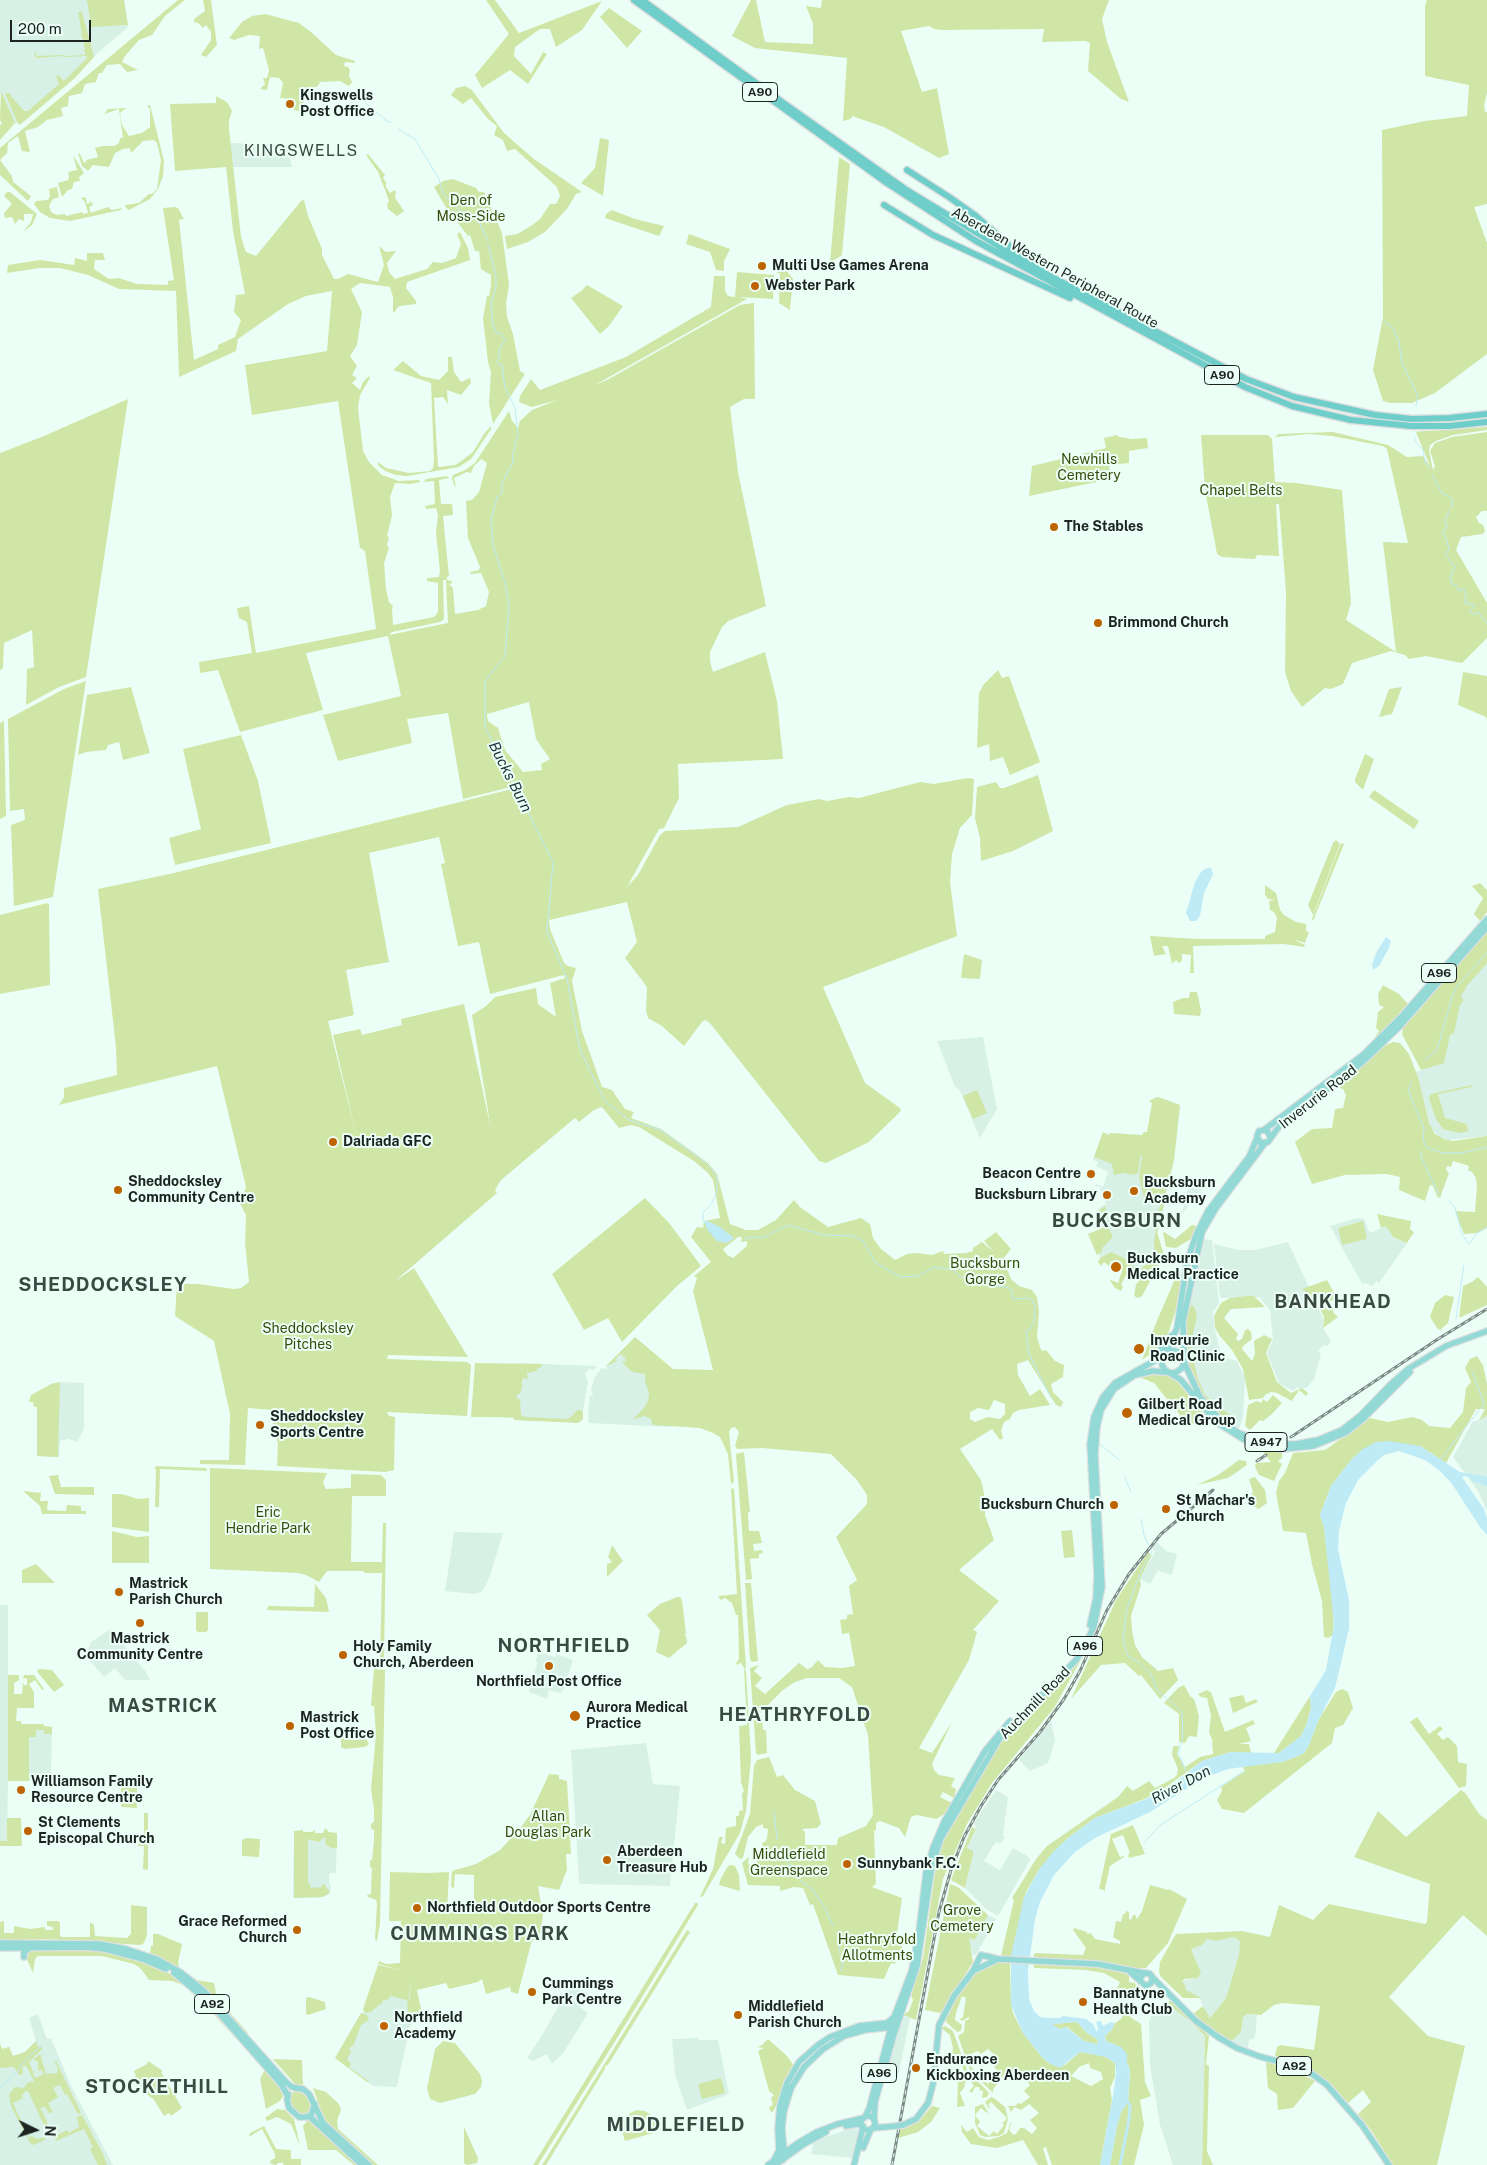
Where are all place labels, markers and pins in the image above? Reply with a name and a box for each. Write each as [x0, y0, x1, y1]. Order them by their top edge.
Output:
place label: Kingswells Post Office [300, 88, 374, 120]
marker: Kingswells Post Office [284, 98, 296, 110]
place label: Multi Use Games Arena [772, 258, 929, 274]
marker: Multi Use Games Arena [756, 260, 768, 272]
place label: Webster Park [765, 278, 855, 294]
marker: Webster Park [749, 280, 761, 292]
place label: The Stables [1064, 519, 1143, 535]
marker: The Stables [1048, 521, 1060, 533]
place label: Brimmond Church [1108, 615, 1229, 631]
marker: Brimmond Church [1092, 617, 1104, 629]
place label: Dalriada GFC [343, 1134, 432, 1150]
marker: Dalriada GFC [327, 1136, 339, 1148]
place label: Beacon Centre [982, 1166, 1081, 1182]
marker: Beacon Centre [1085, 1168, 1097, 1180]
place label: Sheddocksley Community Centre [128, 1174, 254, 1206]
place label: Bucksburn Academy [1144, 1175, 1216, 1208]
marker: Sheddocksley Community Centre [112, 1184, 124, 1196]
marker: Bucksburn Academy [1128, 1185, 1140, 1197]
place label: Bucksburn Library [974, 1187, 1097, 1203]
marker: Bucksburn Library [1101, 1189, 1113, 1201]
place label: Bucksburn Medical Practice [1127, 1251, 1239, 1284]
marker: Bucksburn Medical Practice [1109, 1260, 1123, 1274]
place label: Inverurie Road Clinic [1150, 1333, 1225, 1365]
marker: Inverurie Road Clinic [1132, 1342, 1146, 1356]
place label: Gilbert Road Medical Group [1138, 1397, 1236, 1430]
marker: Gilbert Road Medical Group [1120, 1406, 1134, 1420]
place label: Sheddocksley Sports Centre [270, 1409, 364, 1441]
marker: Sheddocksley Sports Centre [254, 1419, 266, 1431]
place label: St Machar's Church [1176, 1493, 1255, 1525]
place label: Bucksburn Church [981, 1497, 1104, 1513]
marker: Bucksburn Church [1108, 1499, 1120, 1511]
marker: St Machar's Church [1160, 1503, 1172, 1515]
place label: Mastrick Parish Church [129, 1576, 223, 1608]
marker: Mastrick Parish Church [113, 1586, 125, 1598]
marker: Mastrick Community Centre [134, 1617, 146, 1629]
place label: Mastrick Community Centre [77, 1631, 203, 1664]
place label: Holy Family Church, Aberdeen [353, 1639, 474, 1671]
marker: Holy Family Church, Aberdeen [337, 1649, 349, 1661]
marker: Northfield Post Office [543, 1660, 555, 1672]
place label: Northfield Post Office [476, 1674, 622, 1690]
place label: Aurora Medical Practice [586, 1700, 688, 1732]
marker: Aurora Medical Practice [568, 1709, 582, 1723]
place label: Mastrick Post Office [300, 1710, 374, 1742]
marker: Mastrick Post Office [284, 1720, 296, 1732]
place label: Williamson Family Resource Centre [31, 1774, 153, 1806]
marker: Williamson Family Resource Centre [15, 1784, 27, 1796]
place label: St Clements Episcopal Church [38, 1815, 155, 1848]
marker: St Clements Episcopal Church [22, 1825, 34, 1837]
place label: Aberdeen Treasure Hub [617, 1844, 707, 1876]
marker: Aberdeen Treasure Hub [601, 1854, 613, 1866]
place label: Sunnybank F.C. [857, 1856, 960, 1872]
marker: Sunnybank F.C. [841, 1858, 853, 1870]
place label: Northfield Outdoor Sports Centre [427, 1900, 651, 1916]
marker: Northfield Outdoor Sports Centre [411, 1902, 423, 1914]
place label: Grace Reformed Church [178, 1914, 287, 1946]
marker: Grace Reformed Church [291, 1924, 303, 1936]
place label: Cummings Park Centre [542, 1976, 622, 2008]
marker: Cummings Park Centre [526, 1986, 538, 1998]
place label: Bannatyne Health Club [1093, 1986, 1172, 2018]
marker: Bannatyne Health Club [1077, 1996, 1089, 2008]
place label: Middlefield Parish Church [748, 1999, 842, 2031]
marker: Middlefield Parish Church [732, 2009, 744, 2021]
place label: Northfield Academy [394, 2010, 462, 2042]
marker: Northfield Academy [378, 2020, 390, 2032]
place label: Endurance Kickboxing Aberdeen [926, 2052, 1069, 2084]
marker: Endurance Kickboxing Aberdeen [910, 2062, 922, 2074]

